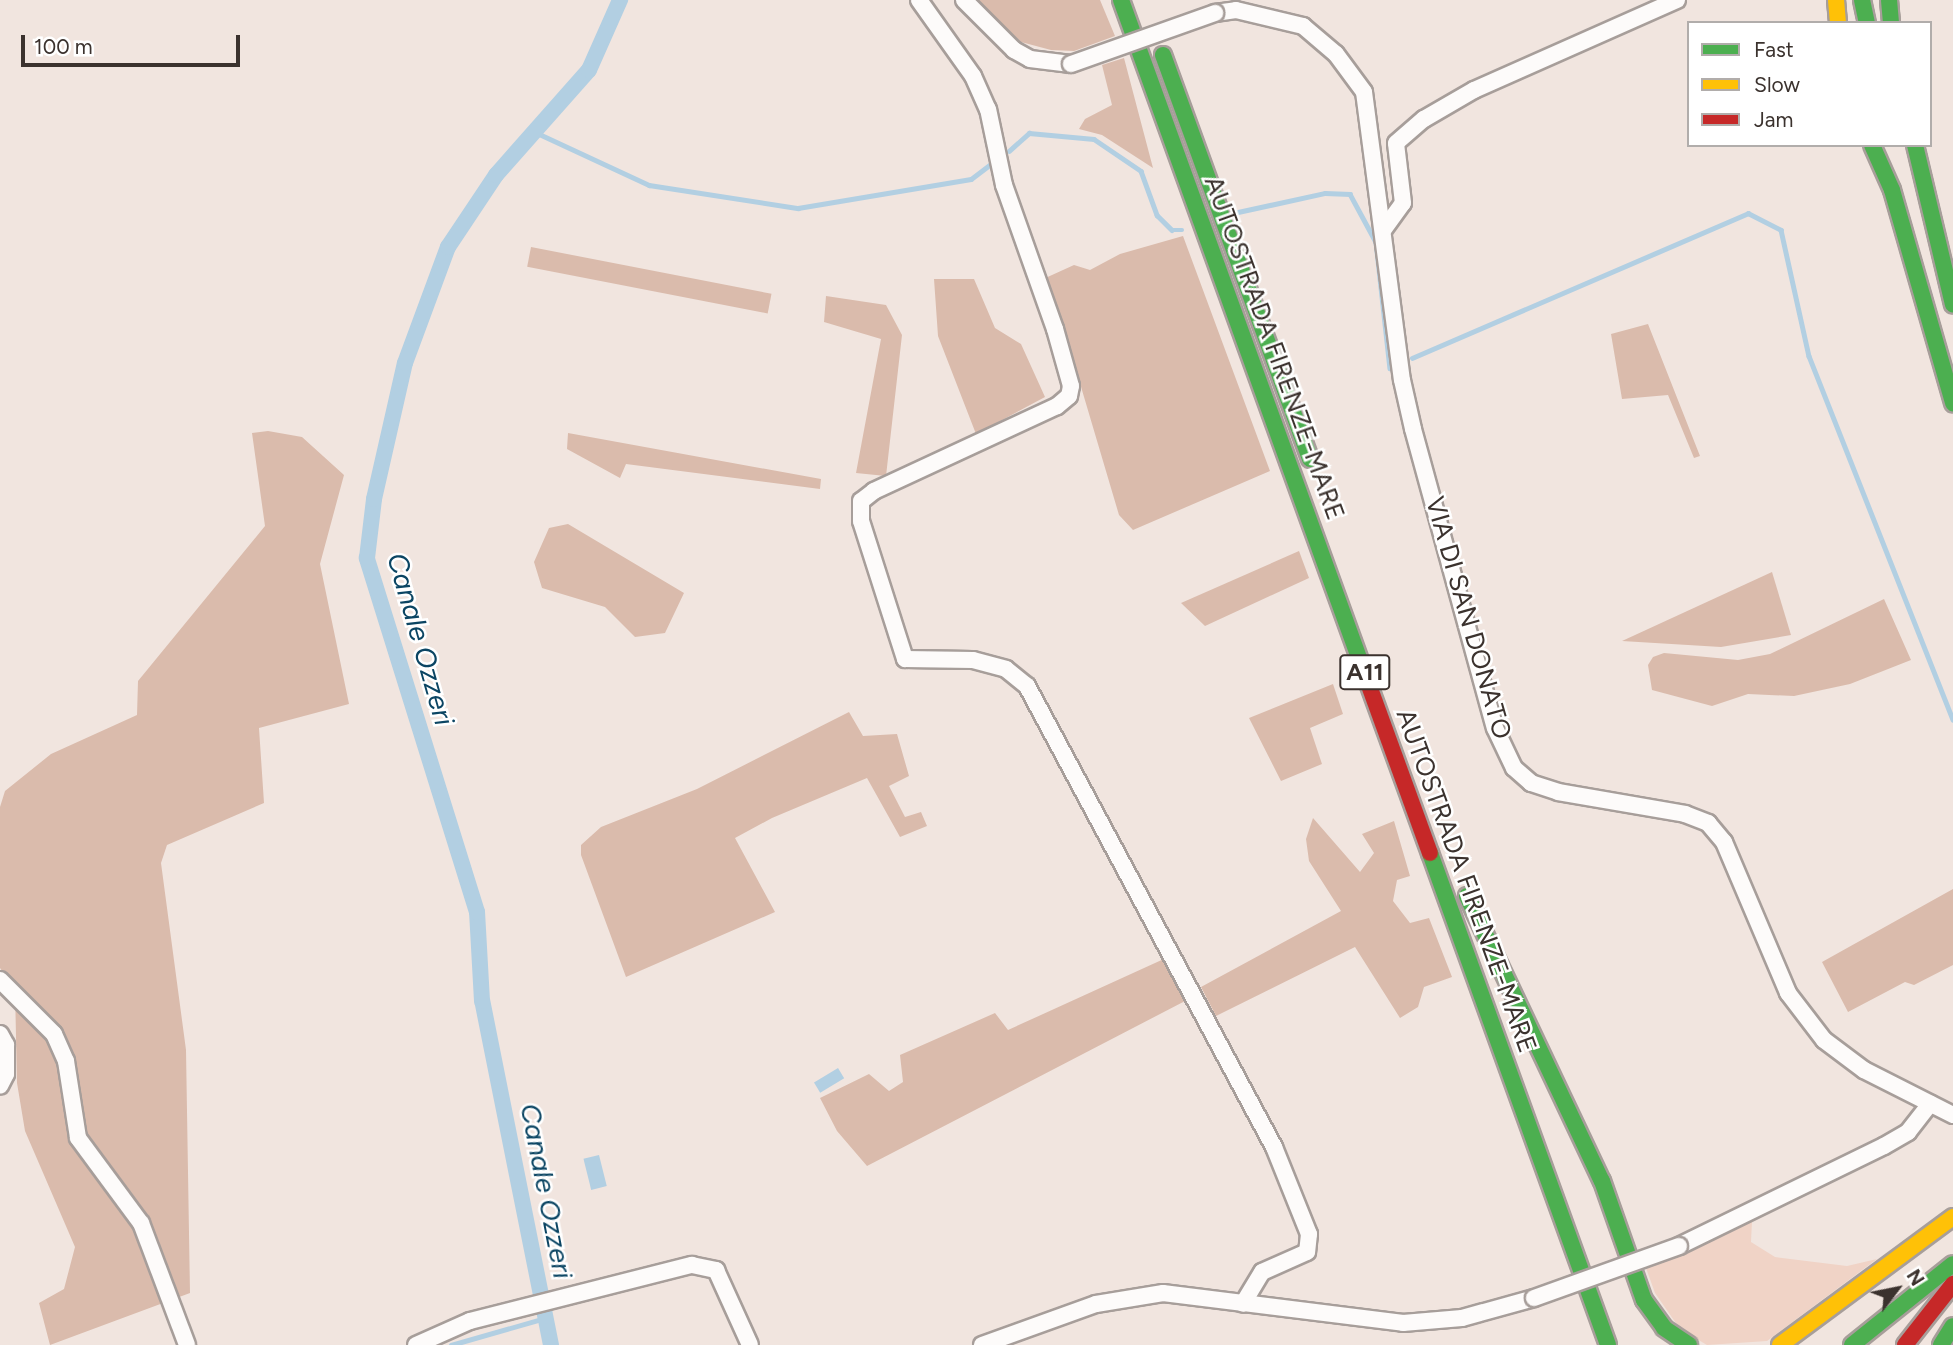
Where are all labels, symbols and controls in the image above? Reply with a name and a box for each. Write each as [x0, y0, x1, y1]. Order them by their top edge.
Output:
scale bar [24, 21, 243, 65]
legend [1687, 21, 1932, 147]
text: 100 m [34, 34, 93, 59]
text: Fast [1754, 37, 1794, 62]
text: Slow [1754, 72, 1800, 97]
text: Jam [1754, 107, 1793, 132]
street label: AUTOSTRADA FIRENZE-MARE [1197, 172, 1351, 524]
street label: VIA DI SAN DONATO [1418, 493, 1518, 743]
water label: Canale Ozzeri [380, 549, 462, 729]
road number: A11 [1339, 652, 1391, 692]
street label: AUTOSTRADA FIRENZE-MARE [1389, 705, 1543, 1057]
water label: Canale Ozzeri [514, 1101, 580, 1281]
north arrow [1862, 1254, 1932, 1324]
text: N [1902, 1265, 1929, 1290]

